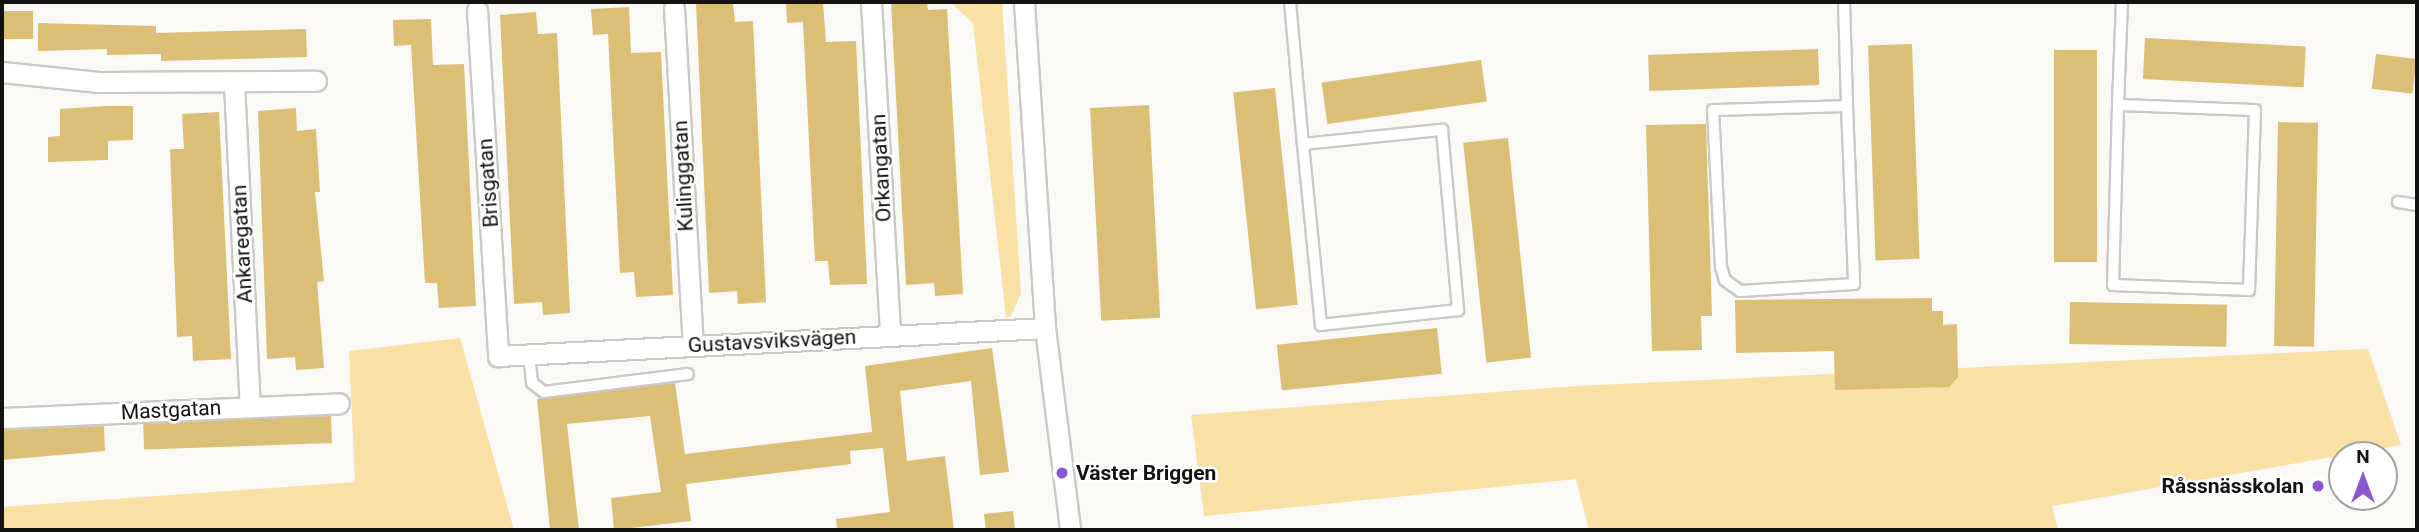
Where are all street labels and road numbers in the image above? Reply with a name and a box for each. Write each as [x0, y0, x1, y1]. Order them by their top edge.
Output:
street label: Orkangatan [866, 113, 896, 223]
street label: Kulinggatan [668, 120, 698, 232]
street label: Brisgatan [472, 138, 504, 228]
street label: Ankaregatan [226, 184, 258, 304]
street label: Gustavsviksvägen [687, 324, 857, 358]
street label: Mastgatan [120, 395, 222, 425]

